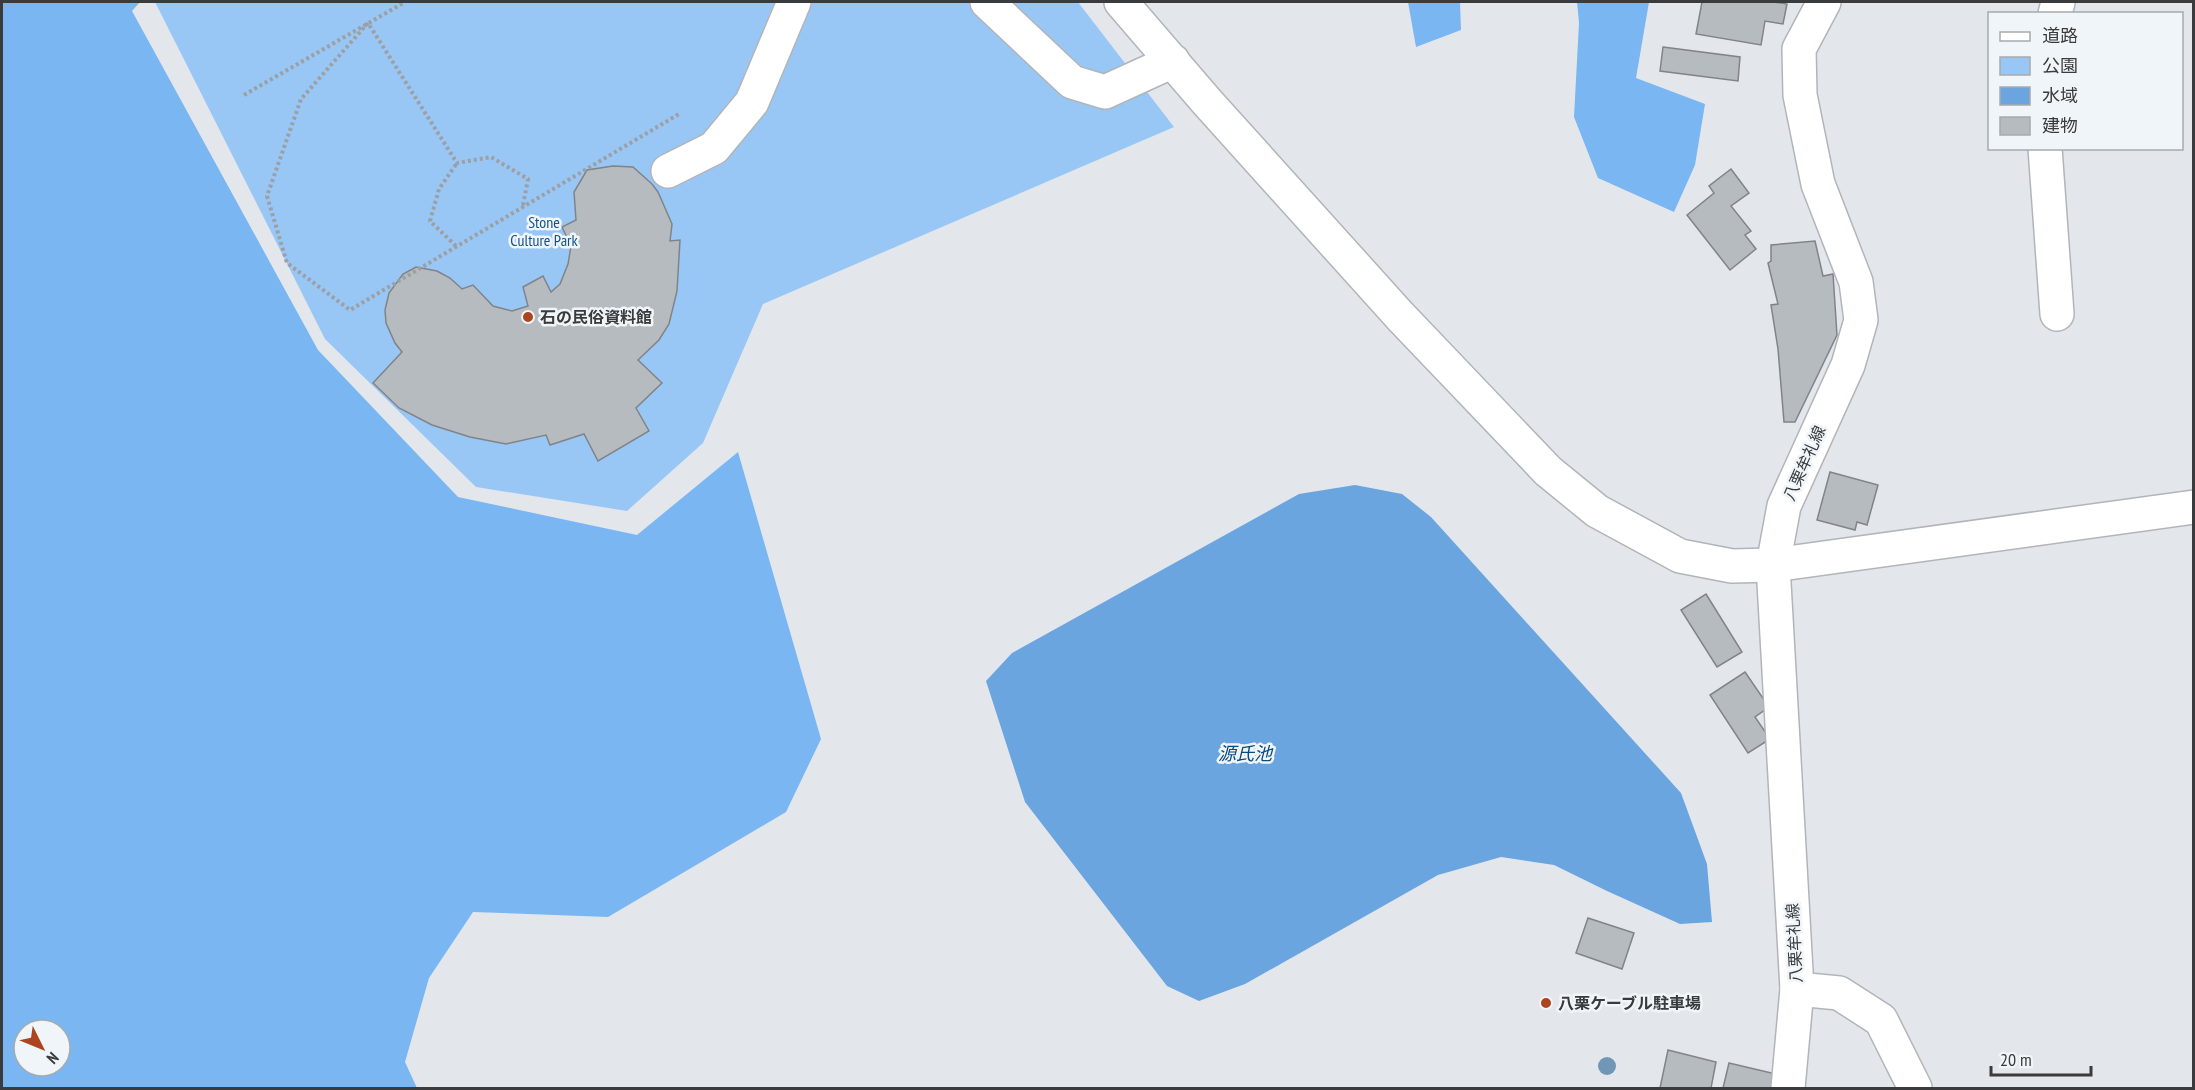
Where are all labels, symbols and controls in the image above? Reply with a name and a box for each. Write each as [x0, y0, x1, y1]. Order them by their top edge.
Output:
legend [1988, 12, 2183, 150]
text: 道路 [2042, 24, 2078, 47]
text: 公園 [2042, 54, 2078, 77]
text: 水域 [2042, 84, 2078, 107]
text: 建物 [2042, 114, 2078, 137]
park label: Stone Culture Park [510, 212, 578, 250]
place label: 石の民俗資料館 [540, 307, 652, 327]
marker: 石の民俗資料館 [521, 310, 535, 324]
street label: 八栗牟礼線 [1779, 422, 1829, 504]
water label: 源氏池 [1218, 742, 1274, 765]
street label: 八栗牟礼線 [1782, 903, 1806, 983]
place label: 八栗ケーブル駐車場 [1558, 993, 1701, 1013]
marker: 八栗ケーブル駐車場 [1539, 996, 1553, 1010]
north arrow [12, 1018, 72, 1078]
scale bar [1991, 1039, 2092, 1077]
text: N [43, 1048, 63, 1068]
text: 20 m [2000, 1048, 2032, 1071]

